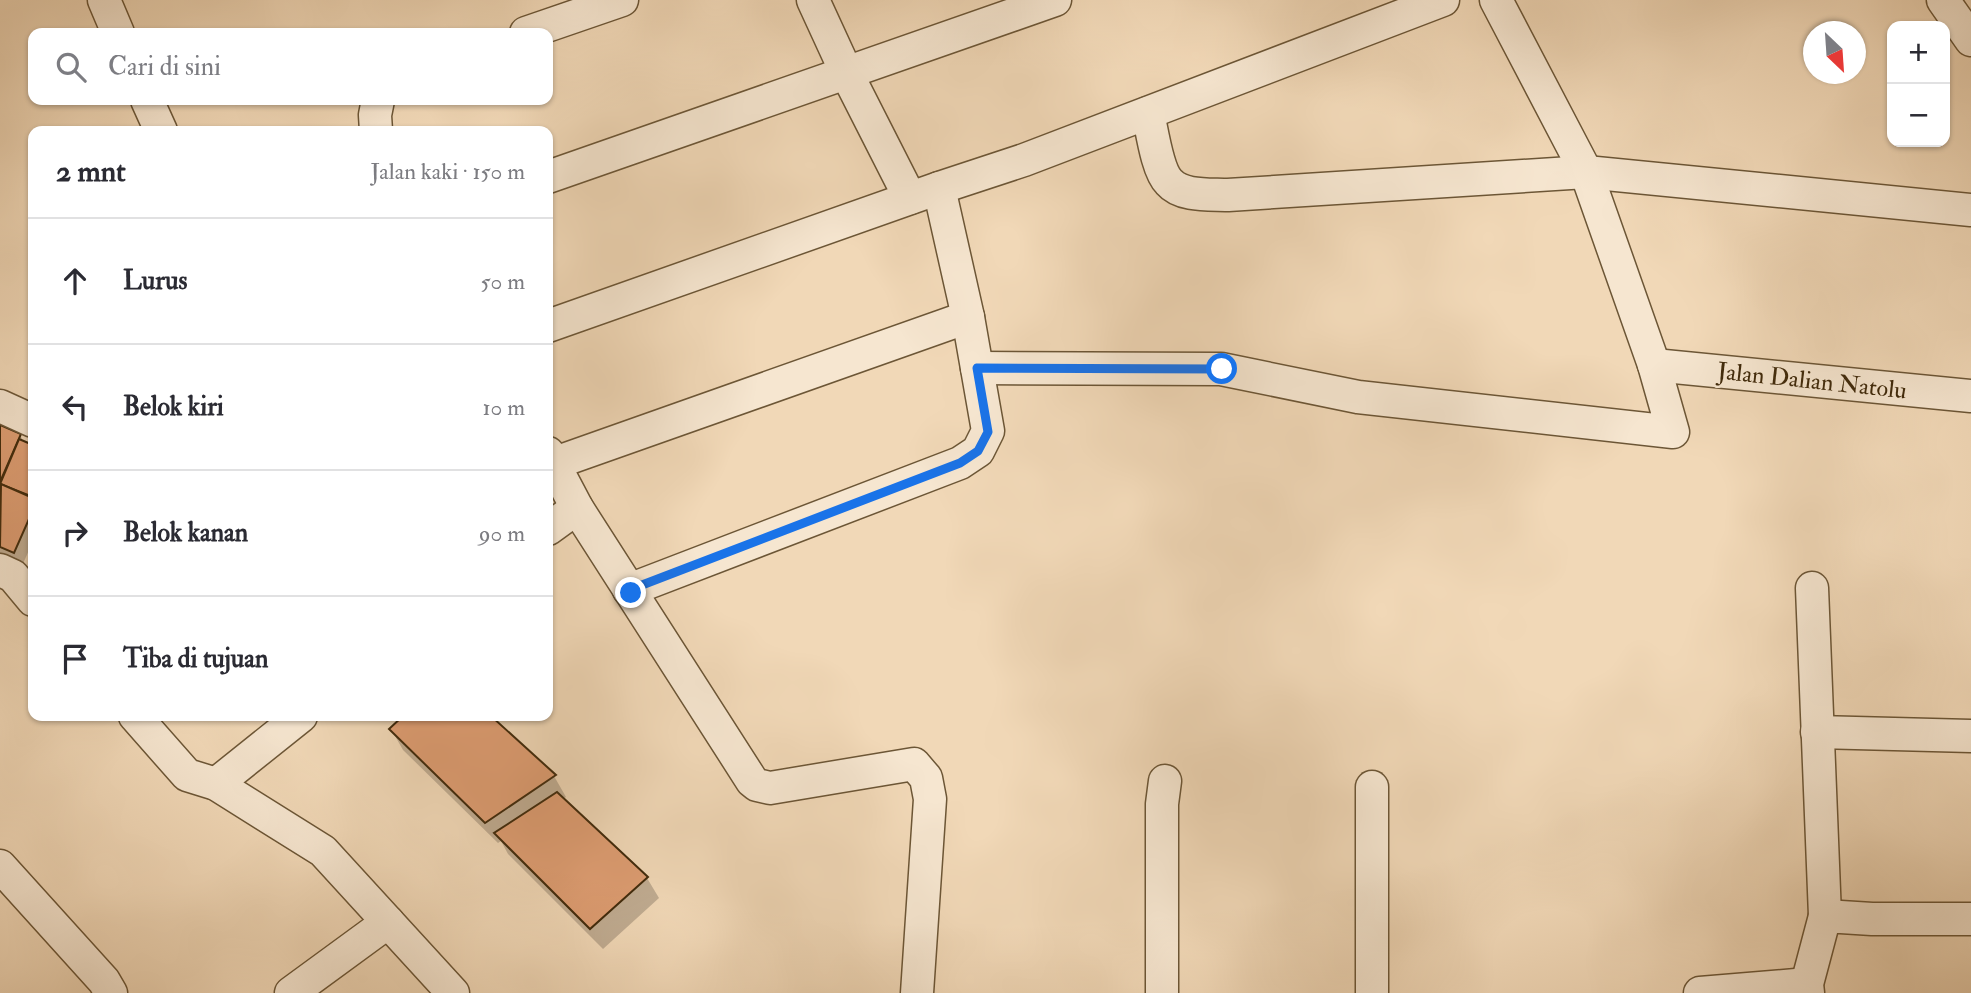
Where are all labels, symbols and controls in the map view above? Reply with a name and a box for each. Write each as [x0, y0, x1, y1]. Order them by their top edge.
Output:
north arrow [1803, 21, 1866, 84]
map controls [1887, 21, 1950, 147]
button: + [1887, 21, 1950, 84]
search box [28, 28, 553, 105]
icon: search [52, 48, 90, 86]
text: Cari di sini [108, 51, 221, 83]
button: − [1887, 84, 1950, 147]
text: 2 mnt [56, 153, 126, 190]
text: Jalan kaki · 150 m [371, 157, 525, 186]
icon: ahead [56, 262, 94, 300]
text: Lurus [123, 265, 187, 297]
text: 50 m [481, 267, 525, 296]
route start [1206, 353, 1237, 384]
street label: Jalan Dalian Natolu [1715, 356, 1908, 406]
icon: left [56, 388, 94, 426]
text: Belok kiri [123, 391, 224, 423]
text: 10 m [482, 393, 525, 422]
icon: right [56, 514, 94, 552]
text: Belok kanan [123, 517, 248, 549]
text: 90 m [479, 519, 525, 548]
route end [615, 577, 646, 608]
icon: arrive [56, 640, 94, 678]
text: Tiba di tujuan [123, 643, 268, 675]

